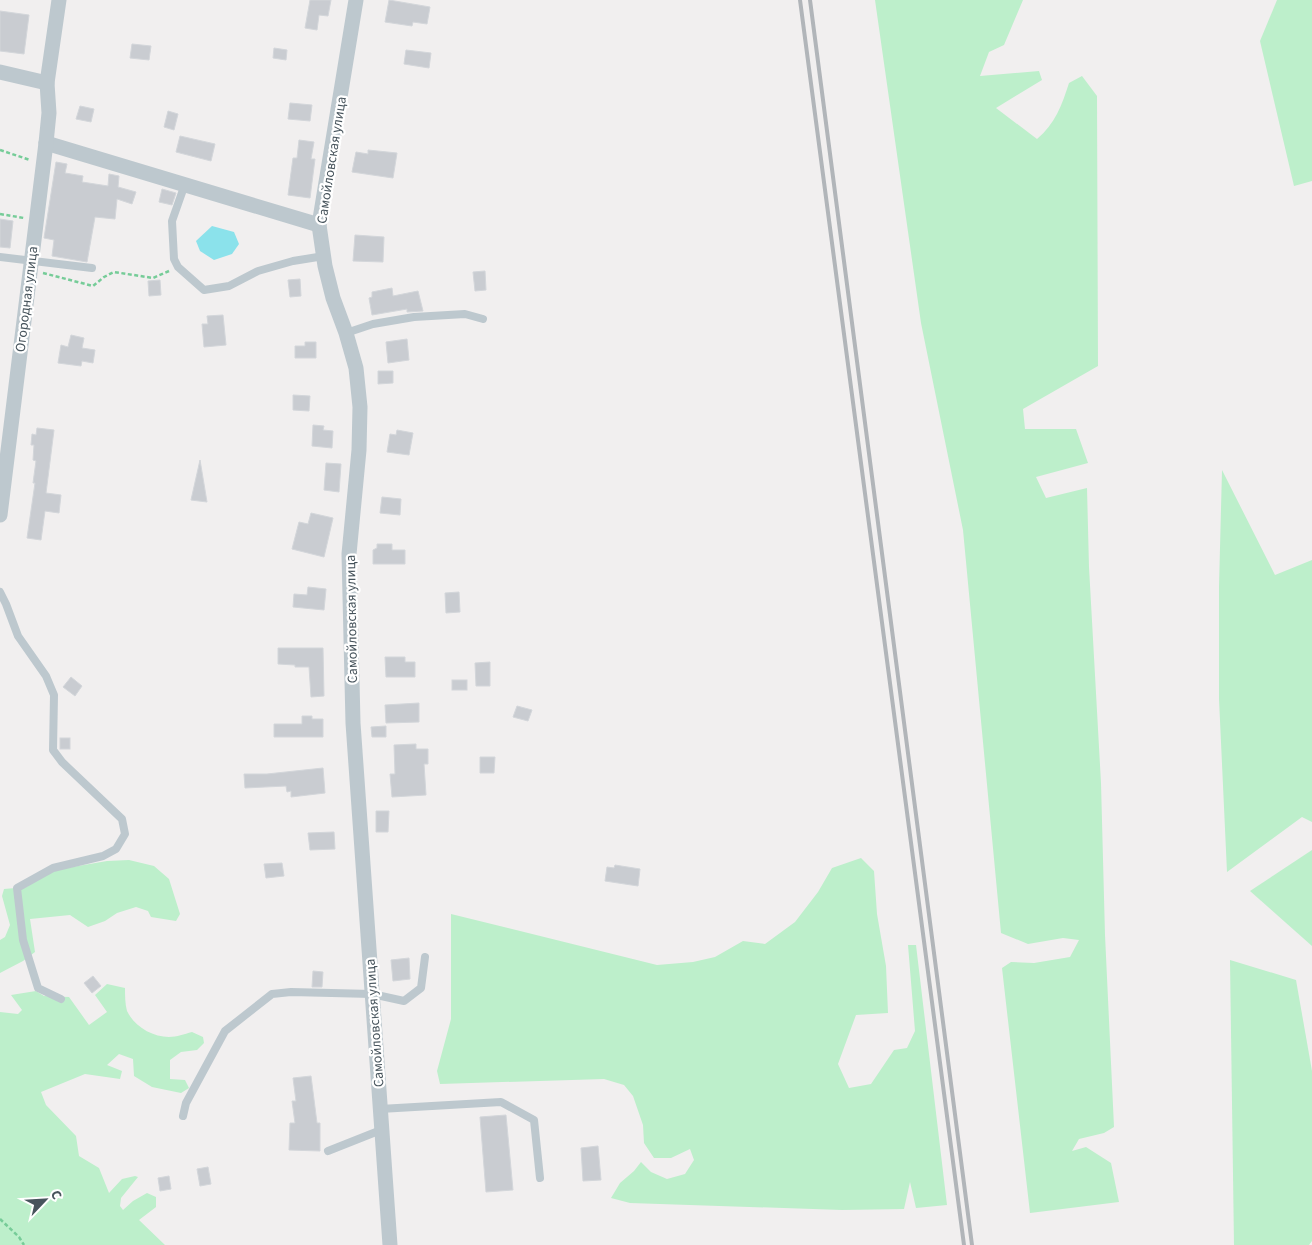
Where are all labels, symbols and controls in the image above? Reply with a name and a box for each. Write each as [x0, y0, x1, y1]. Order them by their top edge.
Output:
street label: Самойловская улица [312, 95, 352, 225]
street label: Огородная улица [11, 245, 43, 353]
street label: Самойловская улица [341, 555, 363, 683]
street label: Самойловская улица [361, 958, 389, 1088]
north arrow [20, 1175, 70, 1225]
text: С [45, 1187, 67, 1203]

